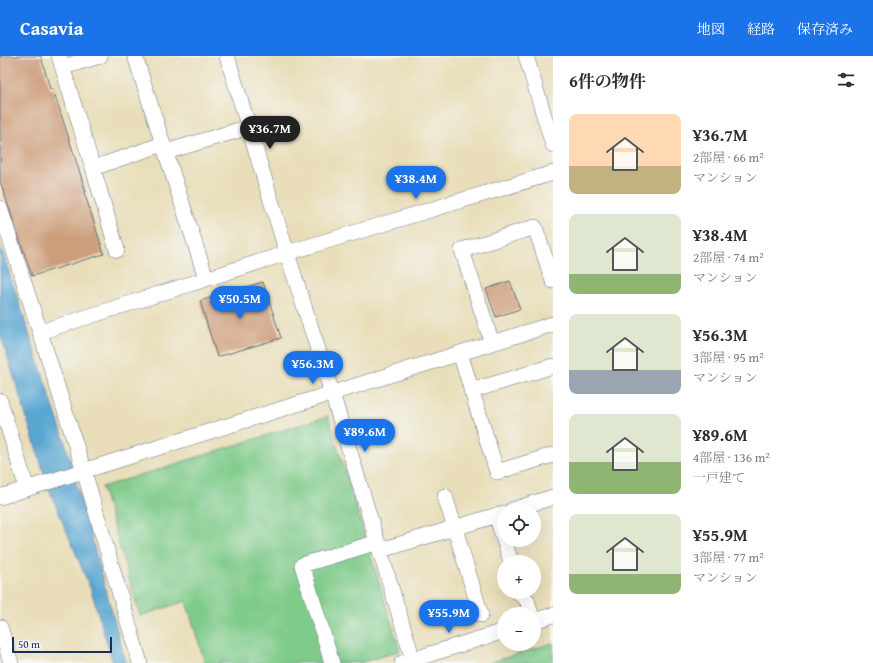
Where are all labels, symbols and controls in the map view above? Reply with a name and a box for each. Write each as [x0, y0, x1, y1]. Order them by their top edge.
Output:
text: Casavia [20, 14, 83, 42]
text: 地図 [697, 19, 725, 39]
text: 経路 [747, 19, 775, 39]
text: 保存済み [797, 19, 853, 39]
text: 6件の物件 [569, 68, 646, 93]
icon: filters [835, 69, 857, 91]
pin: ¥36.7M [237, 116, 303, 150]
text: ¥36.7M [249, 119, 291, 138]
text: ¥36.7M [693, 122, 748, 147]
icon: home [601, 130, 649, 178]
text: 2部屋 · 66 m² [693, 148, 764, 167]
pin: ¥38.4M [383, 166, 449, 200]
text: マンション [693, 168, 757, 187]
text: ¥38.4M [395, 169, 437, 188]
text: ¥38.4M [693, 222, 748, 247]
icon: home [601, 230, 649, 278]
text: 2部屋 · 74 m² [693, 248, 764, 267]
text: マンション [693, 268, 757, 287]
pin: ¥50.5M [207, 286, 273, 320]
text: ¥50.5M [219, 289, 261, 308]
text: ¥56.3M [693, 322, 748, 347]
icon: home [601, 330, 649, 378]
text: 3部屋 · 95 m² [693, 348, 764, 367]
pin: ¥56.3M [280, 351, 346, 385]
text: ¥56.3M [292, 354, 334, 373]
text: マンション [693, 368, 757, 387]
pin: ¥89.6M [332, 419, 398, 453]
text: ¥89.6M [344, 422, 386, 441]
text: ¥89.6M [693, 422, 748, 447]
icon: home [601, 430, 649, 478]
text: 4部屋 · 136 m² [693, 448, 770, 467]
text: 一戸建て [693, 468, 745, 487]
map controls [497, 503, 541, 651]
button: locate [497, 503, 541, 547]
text: ¥55.9M [693, 522, 748, 547]
icon: home [601, 530, 649, 578]
text: 3部屋 · 77 m² [693, 548, 764, 567]
button: + [497, 555, 541, 599]
text: マンション [693, 568, 757, 587]
pin: ¥55.9M [416, 600, 482, 634]
text: ¥55.9M [428, 603, 470, 622]
button: − [497, 607, 541, 651]
scale bar [12, 635, 112, 654]
text: 50 m [18, 636, 40, 652]

